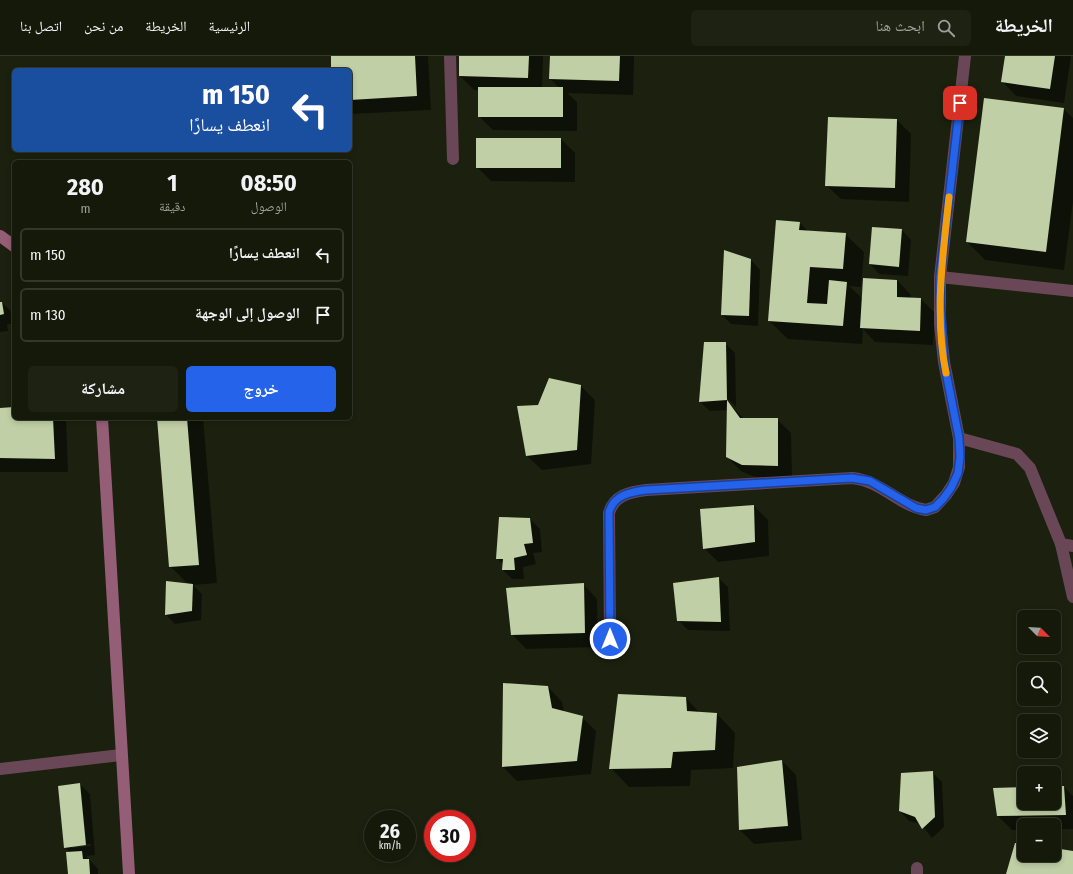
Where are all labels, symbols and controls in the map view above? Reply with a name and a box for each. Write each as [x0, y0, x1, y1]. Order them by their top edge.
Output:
search box [691, 10, 971, 46]
text: الخريطة [995, 14, 1053, 37]
text: ابحث هنا [875, 17, 925, 35]
icon: search [935, 17, 957, 39]
text: اتصل بنا [20, 18, 62, 35]
text: من نحن [84, 18, 123, 35]
text: الخريطة [145, 18, 187, 35]
text: الرئيسية [209, 18, 250, 35]
text: 150 m [202, 78, 270, 111]
icon: left [284, 84, 336, 136]
pin [943, 86, 977, 120]
icon: arrive [949, 92, 971, 114]
text: انعطف يسارًا [189, 114, 270, 136]
text: 1 [167, 169, 177, 197]
text: 08:50 [241, 169, 297, 197]
text: 280 [67, 173, 104, 201]
text: دقيقة [159, 199, 185, 214]
text: الوصول [251, 199, 287, 214]
text: m [81, 201, 91, 216]
text: انعطف يسارًا [229, 244, 300, 262]
icon: left [312, 244, 334, 266]
text: 150 m [30, 246, 66, 264]
text: الوصول إلى الوجهة [195, 304, 300, 322]
icon: arrive [312, 304, 334, 326]
text: 130 m [30, 306, 66, 324]
button: مشاركة [28, 366, 178, 412]
button: خروج [186, 366, 336, 412]
north arrow [1017, 610, 1061, 654]
map controls [1017, 610, 1061, 862]
position arrow [589, 618, 631, 660]
button: search [1017, 662, 1061, 706]
button: layers [1017, 714, 1061, 758]
button: + [1017, 766, 1061, 810]
speed limit sign: 30 [424, 810, 476, 862]
button: − [1017, 818, 1061, 862]
text: 26 [380, 819, 400, 843]
text: km/h [379, 840, 401, 852]

